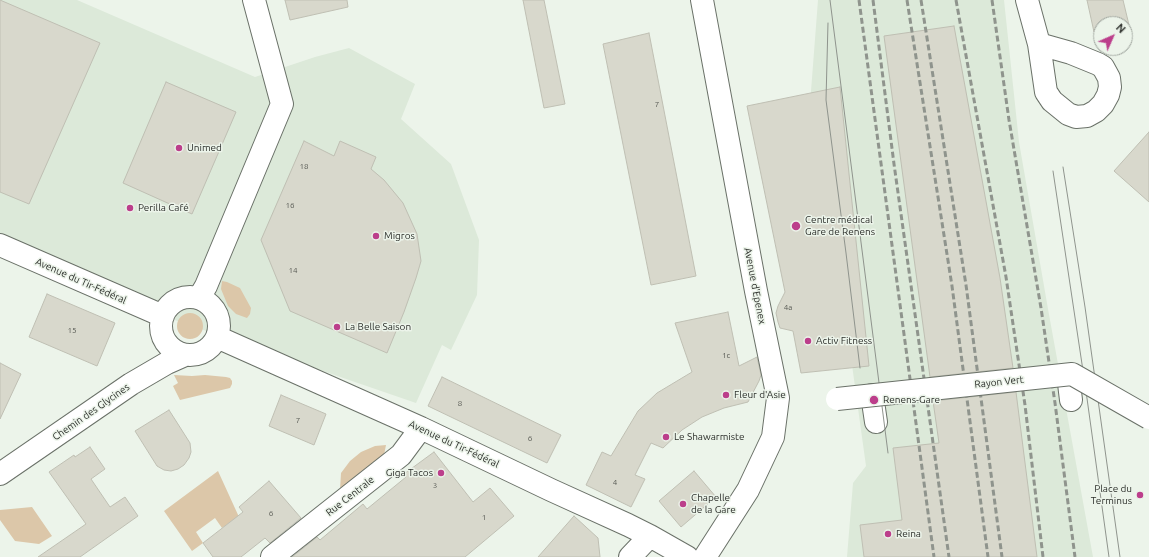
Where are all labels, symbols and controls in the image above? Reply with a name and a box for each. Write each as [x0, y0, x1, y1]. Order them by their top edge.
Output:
north arrow [1093, 16, 1133, 56]
text: N [1114, 21, 1128, 35]
house number: 7 [655, 99, 659, 109]
place label: Unimed [187, 142, 222, 154]
marker: Unimed [174, 143, 184, 153]
house number: 18 [299, 161, 309, 171]
house number: 16 [285, 200, 295, 210]
place label: Perilla Café [138, 202, 189, 214]
marker: Perilla Café [125, 203, 135, 213]
place label: Centre médical Gare de Renens [805, 214, 875, 238]
marker: Centre médical Gare de Renens [790, 220, 802, 232]
place label: Migros [384, 230, 415, 242]
marker: Migros [371, 231, 381, 241]
street label: Avenue d'Epenex [742, 247, 768, 325]
street label: Avenue du Tir-Fédéral [34, 256, 128, 306]
house number: 14 [288, 265, 298, 275]
house number: 4a [784, 302, 792, 312]
place label: La Belle Saison [345, 321, 411, 333]
marker: La Belle Saison [332, 322, 342, 332]
house number: 15 [67, 325, 77, 335]
place label: Activ Fitness [816, 335, 872, 347]
marker: Activ Fitness [803, 336, 813, 346]
house number: 1c [722, 350, 730, 360]
street label: Rayon Vert [974, 373, 1024, 391]
street label: Chemin des Glycines [50, 381, 132, 443]
place label: Fleur d'Asie [734, 389, 786, 401]
marker: Fleur d'Asie [721, 390, 731, 400]
marker: Renens-Gare [868, 394, 880, 406]
place label: Renens-Gare [883, 394, 940, 406]
house number: 8 [458, 398, 462, 408]
house number: 7 [296, 415, 300, 425]
street label: Avenue du Tir-Fédéral [407, 418, 501, 470]
place label: Le Shawarmiste [674, 431, 744, 443]
marker: Le Shawarmiste [661, 432, 671, 442]
house number: 6 [528, 433, 532, 443]
place label: Giga Tacos [386, 467, 433, 479]
marker: Giga Tacos [436, 468, 446, 478]
street label: Rue Centrale [323, 473, 377, 519]
house number: 4 [613, 477, 617, 487]
house number: 3 [433, 480, 437, 490]
place label: Place du Terminus [1091, 483, 1132, 506]
marker: Place du Terminus [1135, 490, 1145, 500]
place label: Chapelle de la Gare [691, 492, 736, 516]
marker: Chapelle de la Gare [678, 499, 688, 509]
house number: 6 [269, 508, 273, 518]
house number: 1 [482, 512, 486, 522]
place label: Reina [896, 528, 921, 540]
marker: Reina [883, 529, 893, 539]

